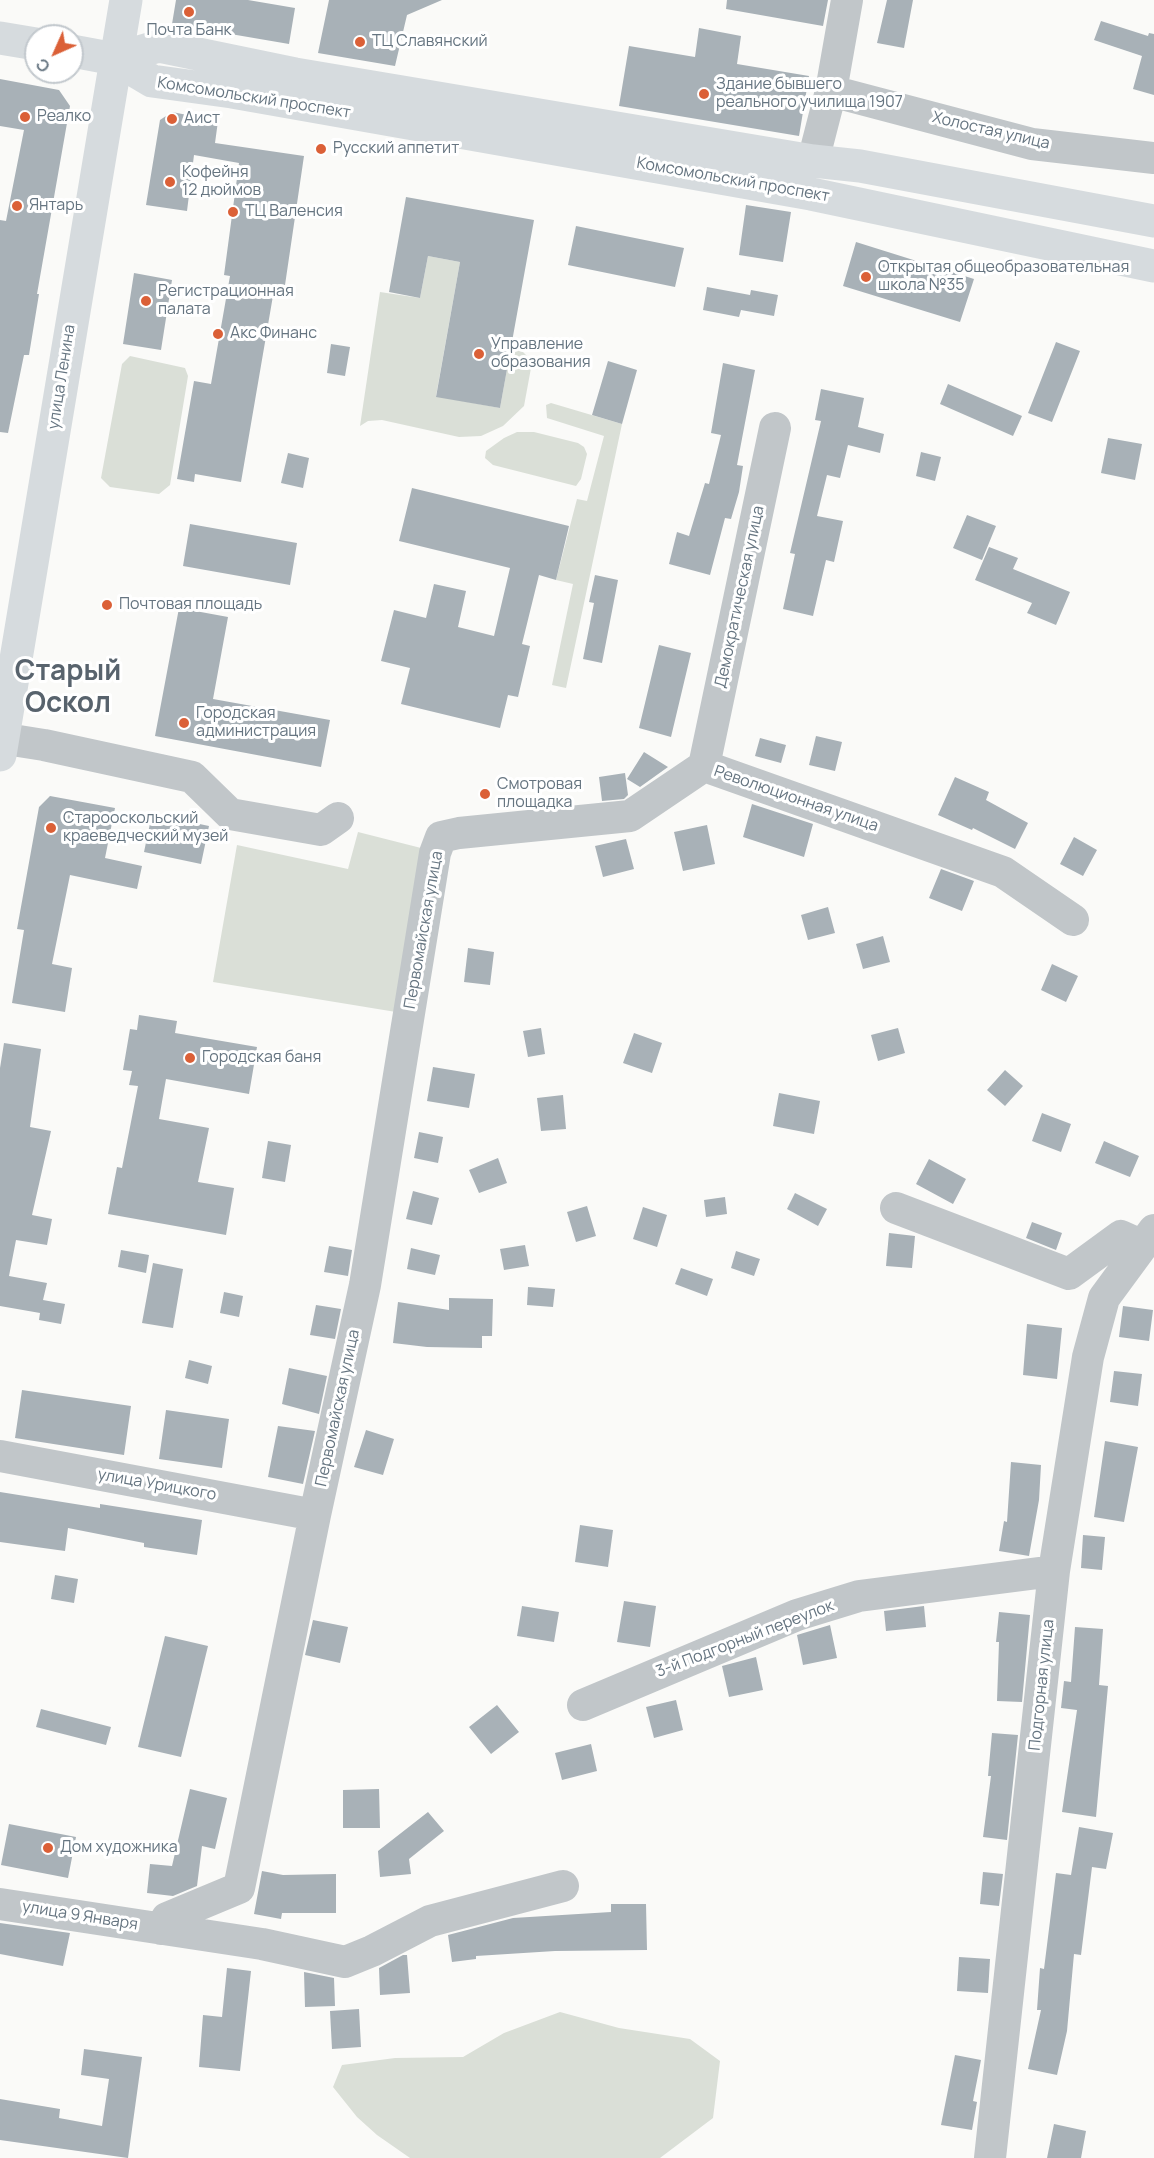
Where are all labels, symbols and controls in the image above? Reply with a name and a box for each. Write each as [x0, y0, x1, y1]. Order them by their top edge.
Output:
marker: Почта Банк [182, 5, 196, 19]
place label: Почта Банк [146, 21, 232, 41]
north arrow [24, 24, 84, 84]
place label: ТЦ Славянский [372, 32, 488, 52]
marker: ТЦ Славянский [353, 35, 367, 49]
text: С [31, 53, 55, 77]
street label: Комсомольский проспект [156, 73, 352, 123]
place label: Здание бывшего реального училища 1907 [716, 75, 903, 113]
marker: Здание бывшего реального училища 1907 [697, 87, 711, 101]
place label: Реалко [37, 107, 91, 127]
street label: Холостая улица [930, 108, 1052, 154]
place label: Аист [184, 109, 220, 129]
marker: Реалко [18, 110, 32, 124]
marker: Аист [165, 112, 179, 126]
place label: Русский аппетит [333, 139, 459, 159]
marker: Русский аппетит [314, 142, 328, 156]
street label: Комсомольский проспект [635, 154, 831, 206]
place label: Кофейня 12 дюймов [182, 163, 261, 201]
marker: Кофейня 12 дюймов [163, 175, 177, 189]
place label: Янтарь [29, 196, 83, 216]
marker: Янтарь [10, 199, 24, 213]
place label: ТЦ Валенсия [245, 202, 343, 222]
marker: ТЦ Валенсия [226, 205, 240, 219]
place label: Открытая общеобразовательная школа №35 [878, 258, 1129, 296]
marker: Открытая общеобразовательная школа №35 [859, 270, 873, 284]
place label: Регистрационная палата [158, 282, 294, 320]
marker: Регистрационная палата [139, 294, 153, 308]
street label: улица Ленина [44, 323, 80, 431]
place label: Акс Финанс [230, 324, 317, 344]
marker: Акс Финанс [211, 327, 225, 341]
place label: Управление образования [491, 335, 591, 373]
marker: Управление образования [472, 347, 486, 361]
street label: Демократическая улица [711, 504, 769, 690]
place label: Почтовая площадь [119, 595, 262, 615]
marker: Почтовая площадь [100, 598, 114, 612]
district label: Старый Оскол [15, 655, 121, 721]
place label: Городская администрация [196, 704, 316, 742]
marker: Городская администрация [177, 716, 191, 730]
street label: Революционная улица [711, 762, 881, 836]
place label: Смотровая площадка [497, 775, 582, 813]
marker: Смотровая площадка [478, 787, 492, 801]
place label: Старооскольский краеведческий музей [63, 809, 228, 847]
marker: Старооскольский краеведческий музей [44, 821, 58, 835]
street label: Первомайская улица [401, 850, 447, 1010]
place label: Городская баня [202, 1048, 321, 1068]
marker: Городская баня [183, 1051, 197, 1065]
street label: Первомайская улица [312, 1328, 364, 1488]
street label: улица Урицкого [96, 1465, 218, 1505]
street label: 3-й Подгорный переулок [654, 1596, 836, 1682]
street label: Подгорная улица [1026, 1618, 1058, 1752]
place label: Дом художника [60, 1838, 178, 1858]
marker: Дом художника [41, 1841, 55, 1855]
street label: улица 9 Января [21, 1897, 139, 1935]

